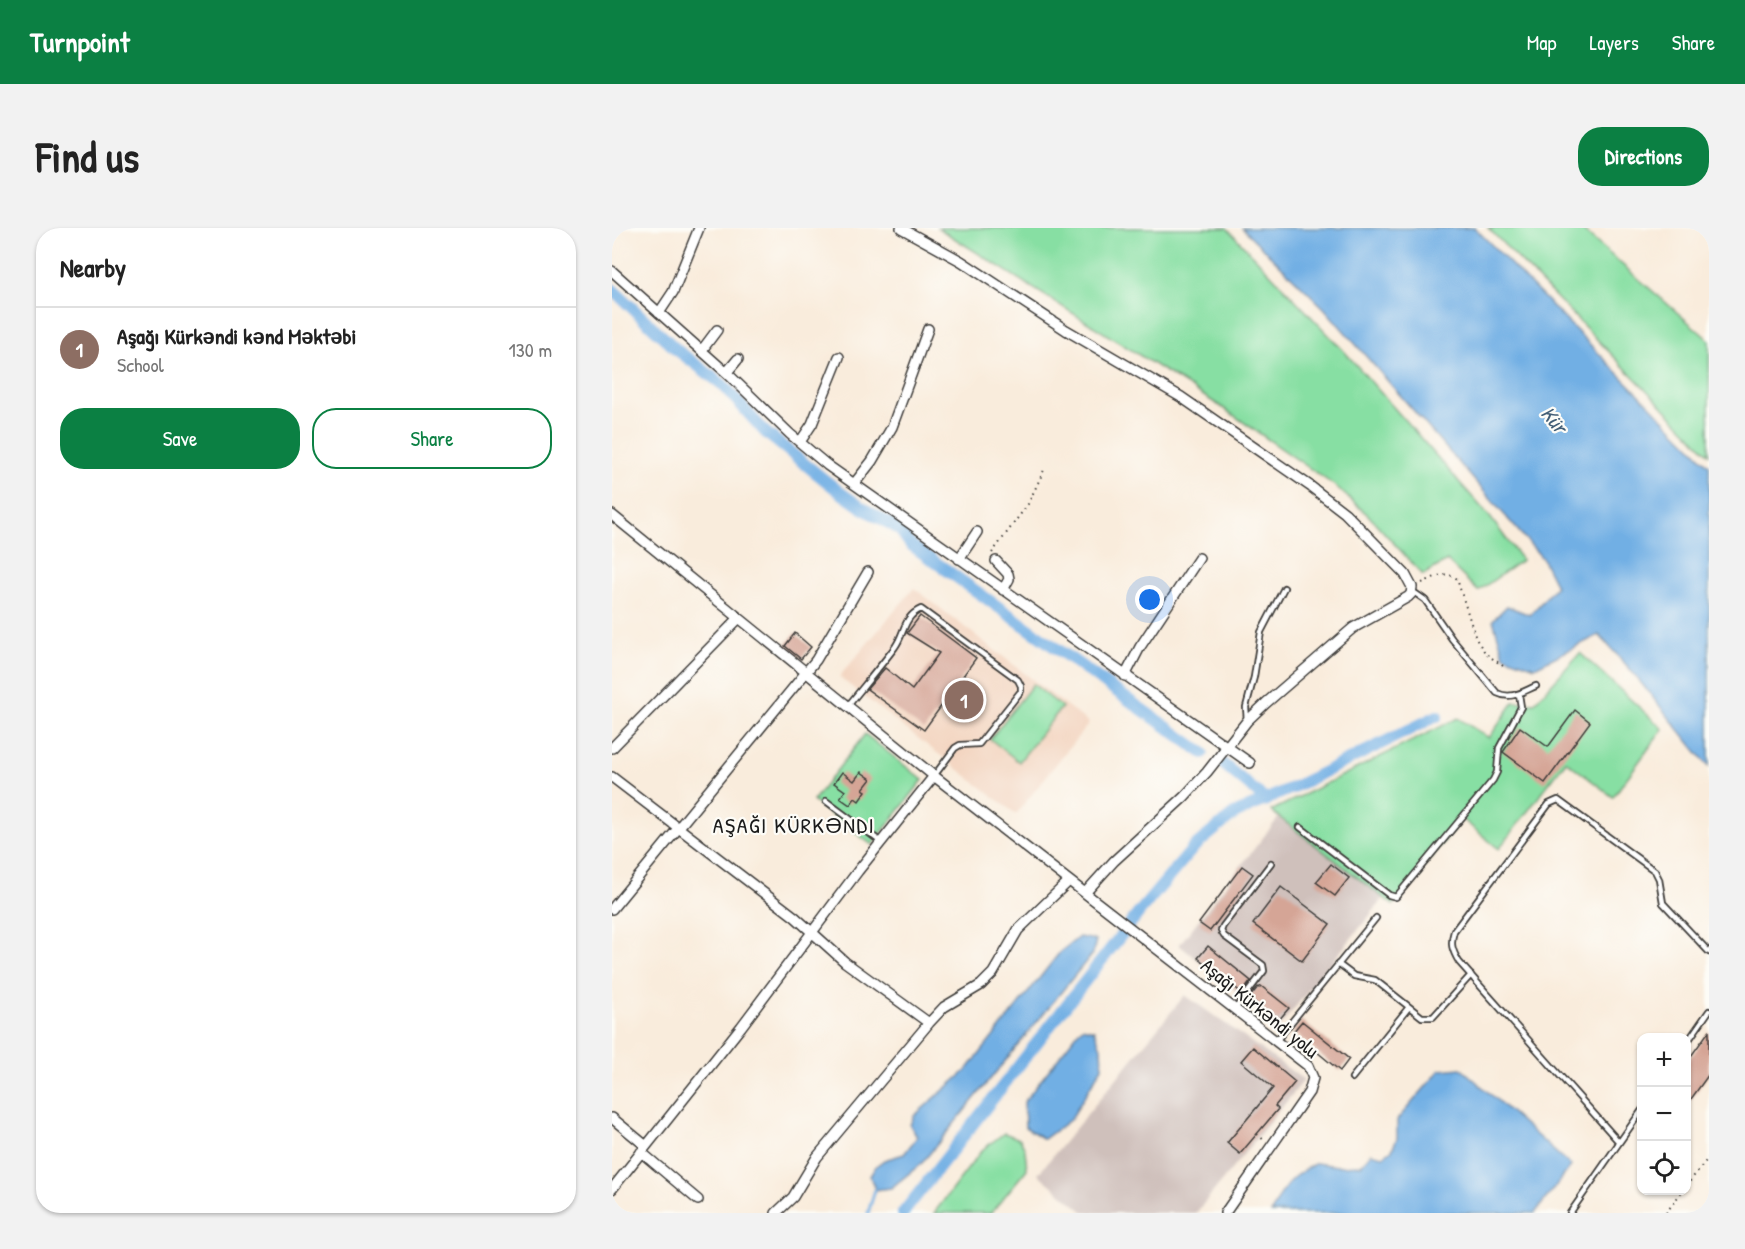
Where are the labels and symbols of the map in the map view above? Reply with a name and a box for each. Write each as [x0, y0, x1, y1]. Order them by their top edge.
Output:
water label: Kür [1534, 400, 1576, 442]
your location [1135, 585, 1164, 614]
pin: 1 [944, 678, 984, 722]
district label: AŞAĞI KÜRKƏNDI [713, 810, 875, 840]
street label: Aşağı Kürkəndi yolu [1196, 952, 1325, 1064]

